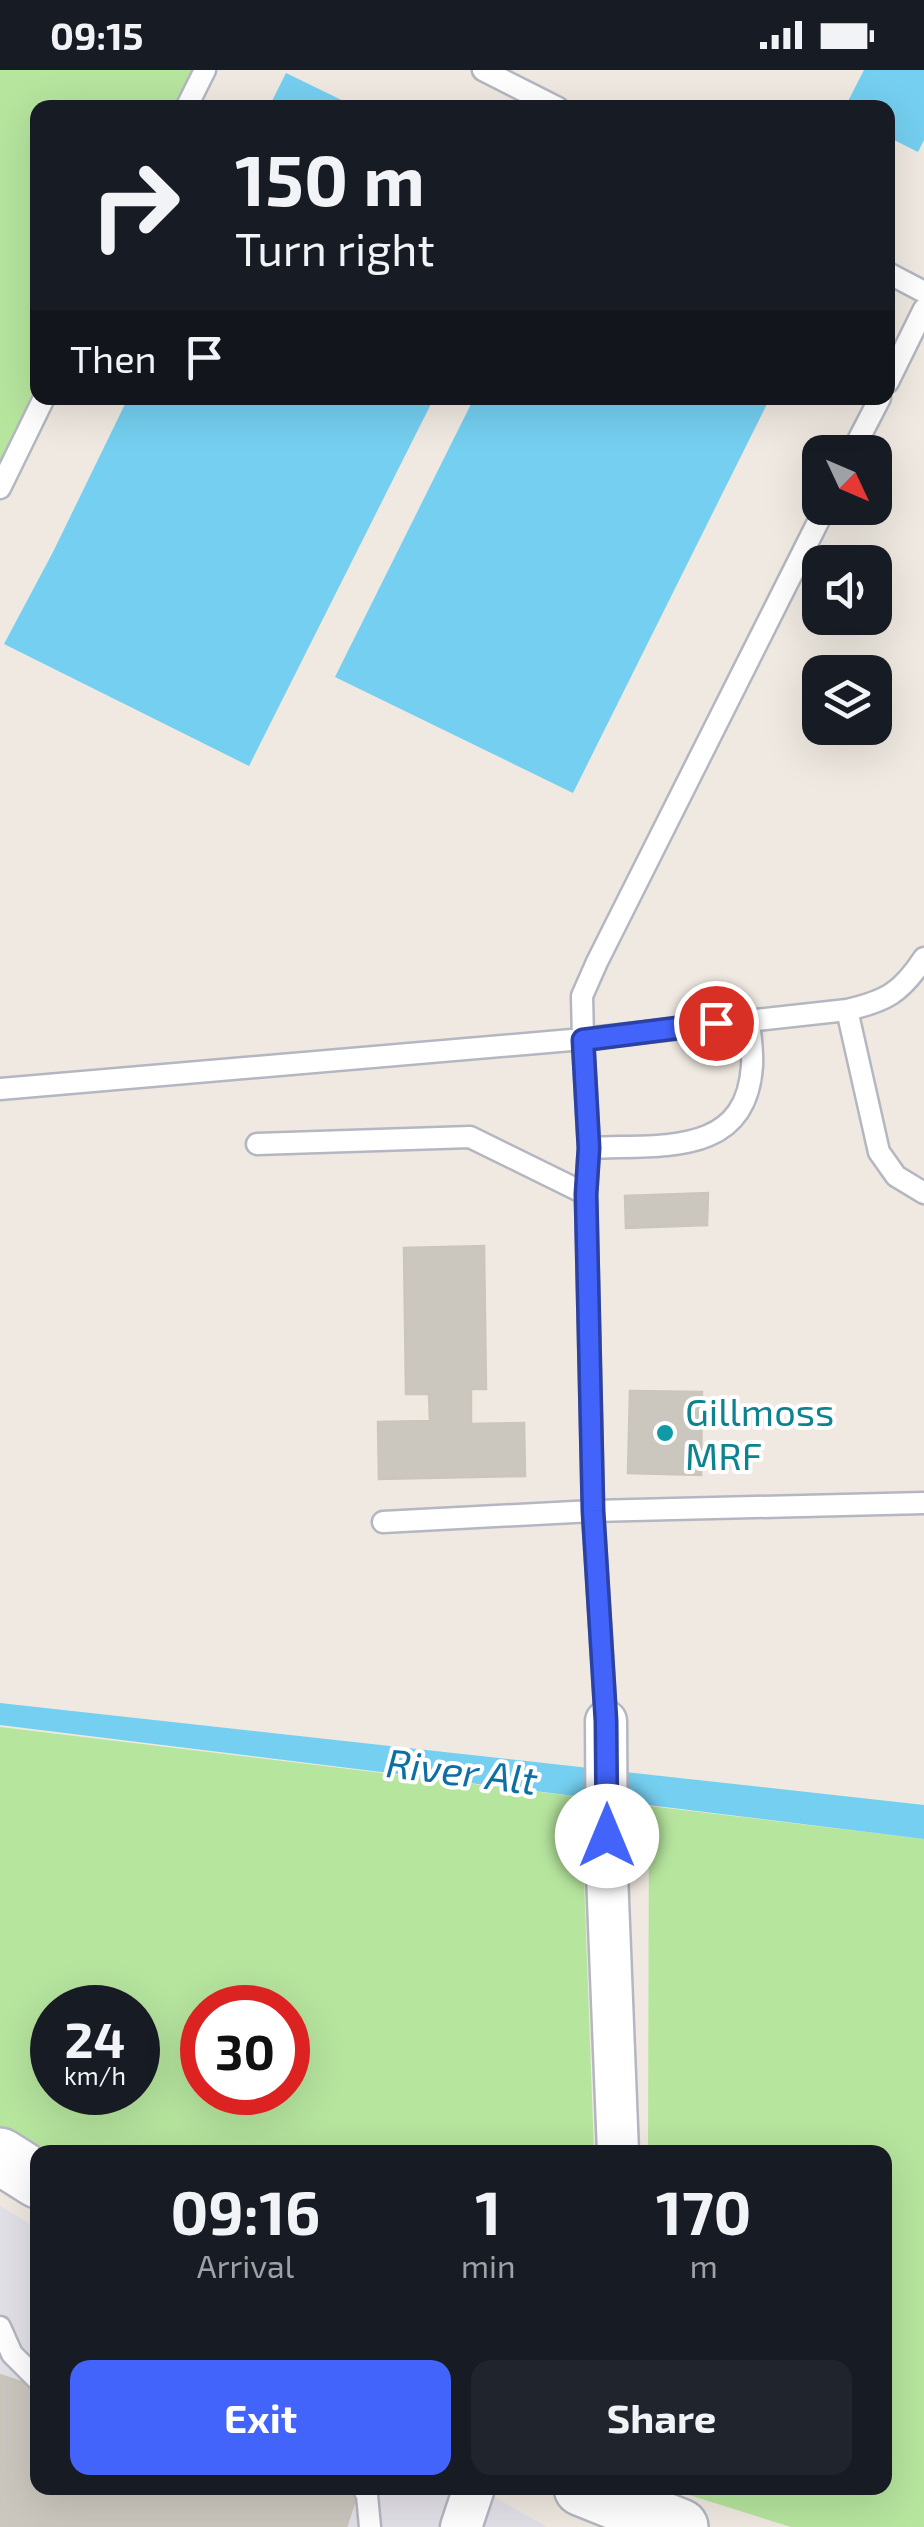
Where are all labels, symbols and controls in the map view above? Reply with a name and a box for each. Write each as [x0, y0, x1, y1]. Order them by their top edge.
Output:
text: 09:15 [50, 12, 144, 58]
text: 150 m [235, 136, 425, 220]
icon: right [70, 140, 200, 270]
text: Turn right [235, 221, 435, 275]
icon: arrive [177, 330, 232, 385]
text: Then [70, 335, 157, 381]
north arrow [802, 435, 892, 525]
map controls [802, 435, 892, 745]
button: sound [802, 545, 892, 635]
button: layers [802, 655, 892, 745]
pin [674, 981, 759, 1066]
icon: arrive [689, 996, 744, 1051]
place label: Gillmoss MRF [685, 1388, 834, 1478]
marker: Gillmoss MRF [654, 1422, 676, 1444]
water label: River Alt [384, 1737, 541, 1803]
position arrow [555, 1784, 659, 1888]
speed limit sign: 30 [180, 1985, 310, 2115]
text: 24 [65, 2008, 125, 2068]
text: km/h [64, 2060, 126, 2090]
text: 09:16 [170, 2175, 320, 2247]
text: 1 [475, 2175, 501, 2247]
text: 170 [656, 2175, 751, 2247]
text: Arrival [197, 2246, 294, 2284]
text: min [461, 2246, 516, 2284]
text: m [690, 2246, 718, 2284]
button: Exit [70, 2360, 451, 2475]
button: Share [471, 2360, 852, 2475]

